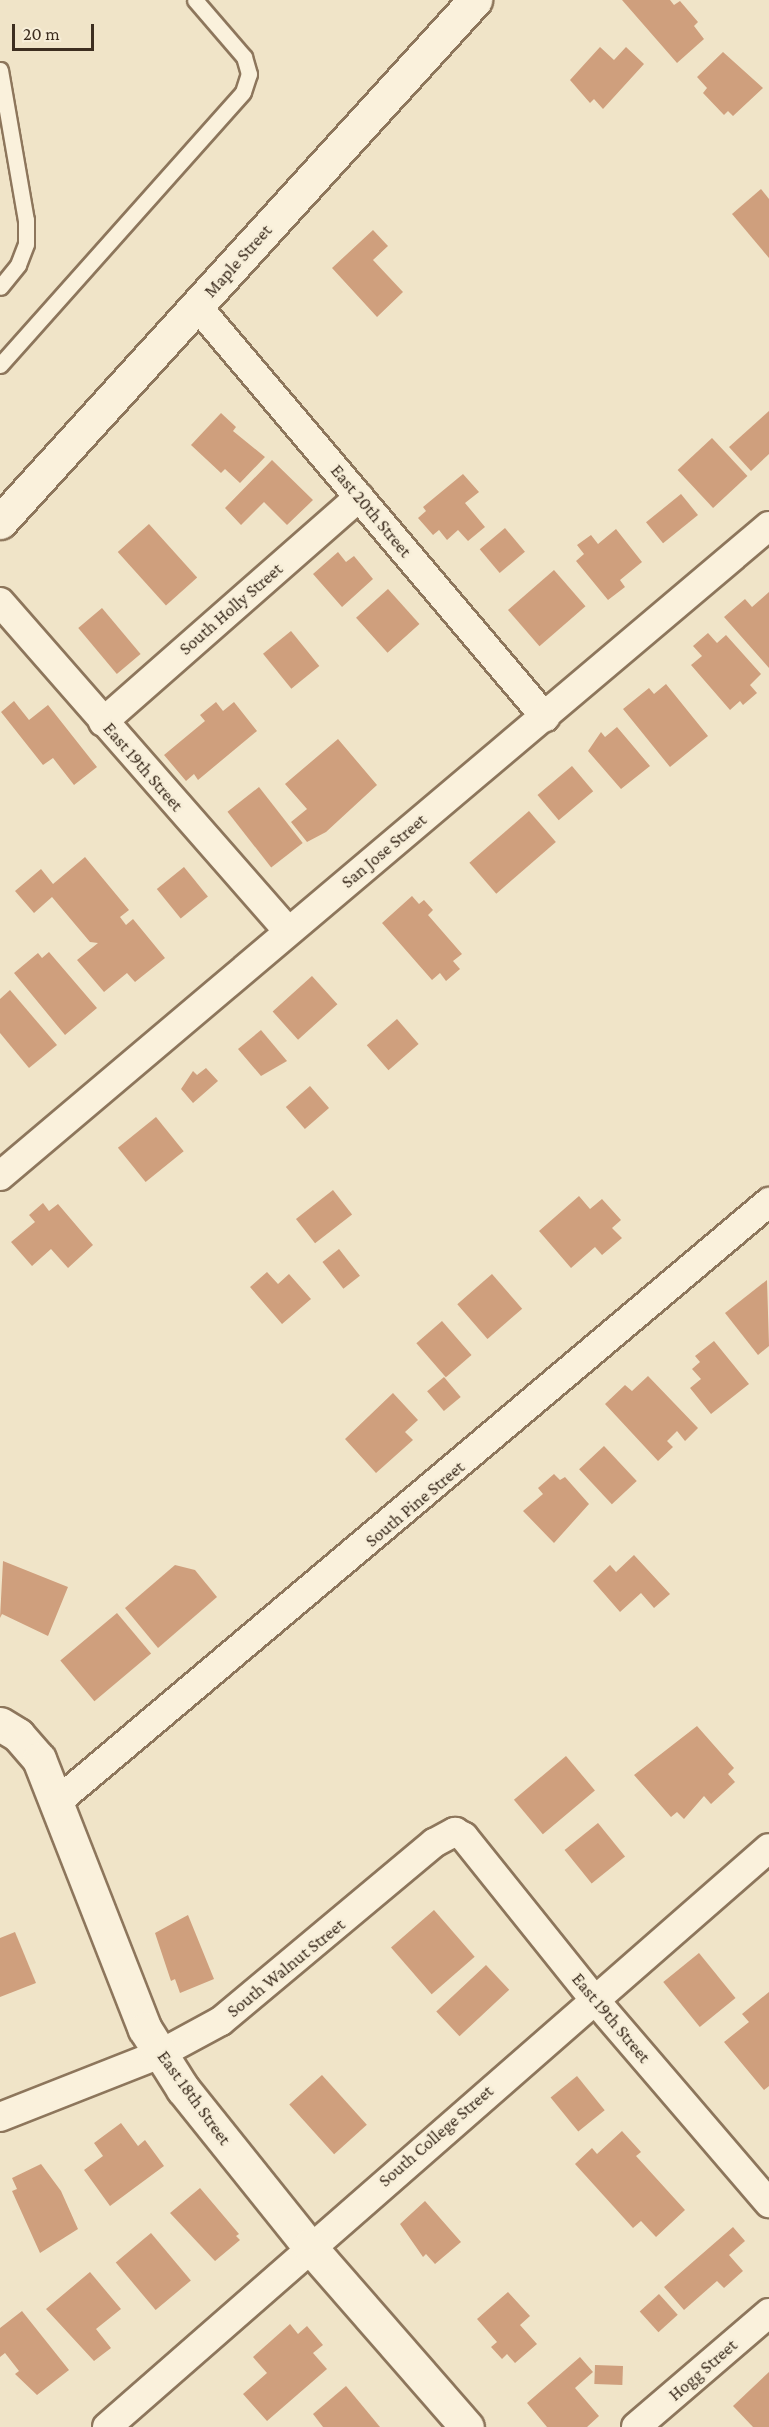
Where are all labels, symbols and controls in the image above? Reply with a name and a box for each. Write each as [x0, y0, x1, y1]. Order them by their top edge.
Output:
scale bar [15, 12, 98, 50]
text: 20 m [23, 24, 60, 44]
street label: Maple Street [200, 220, 276, 302]
street label: East 20th Street [326, 460, 416, 562]
street label: South Holly Street [175, 558, 287, 660]
street label: East 19th Street [99, 718, 187, 816]
street label: San Jose Street [337, 809, 431, 893]
street label: South Pine Street [361, 1456, 469, 1552]
street label: South Walnut Street [223, 1914, 349, 2022]
street label: East 19th Street [567, 1969, 655, 2067]
street label: East 18th Street [153, 2047, 235, 2149]
street label: South College Street [374, 2080, 498, 2192]
street label: Hogg Street [664, 2334, 742, 2406]

